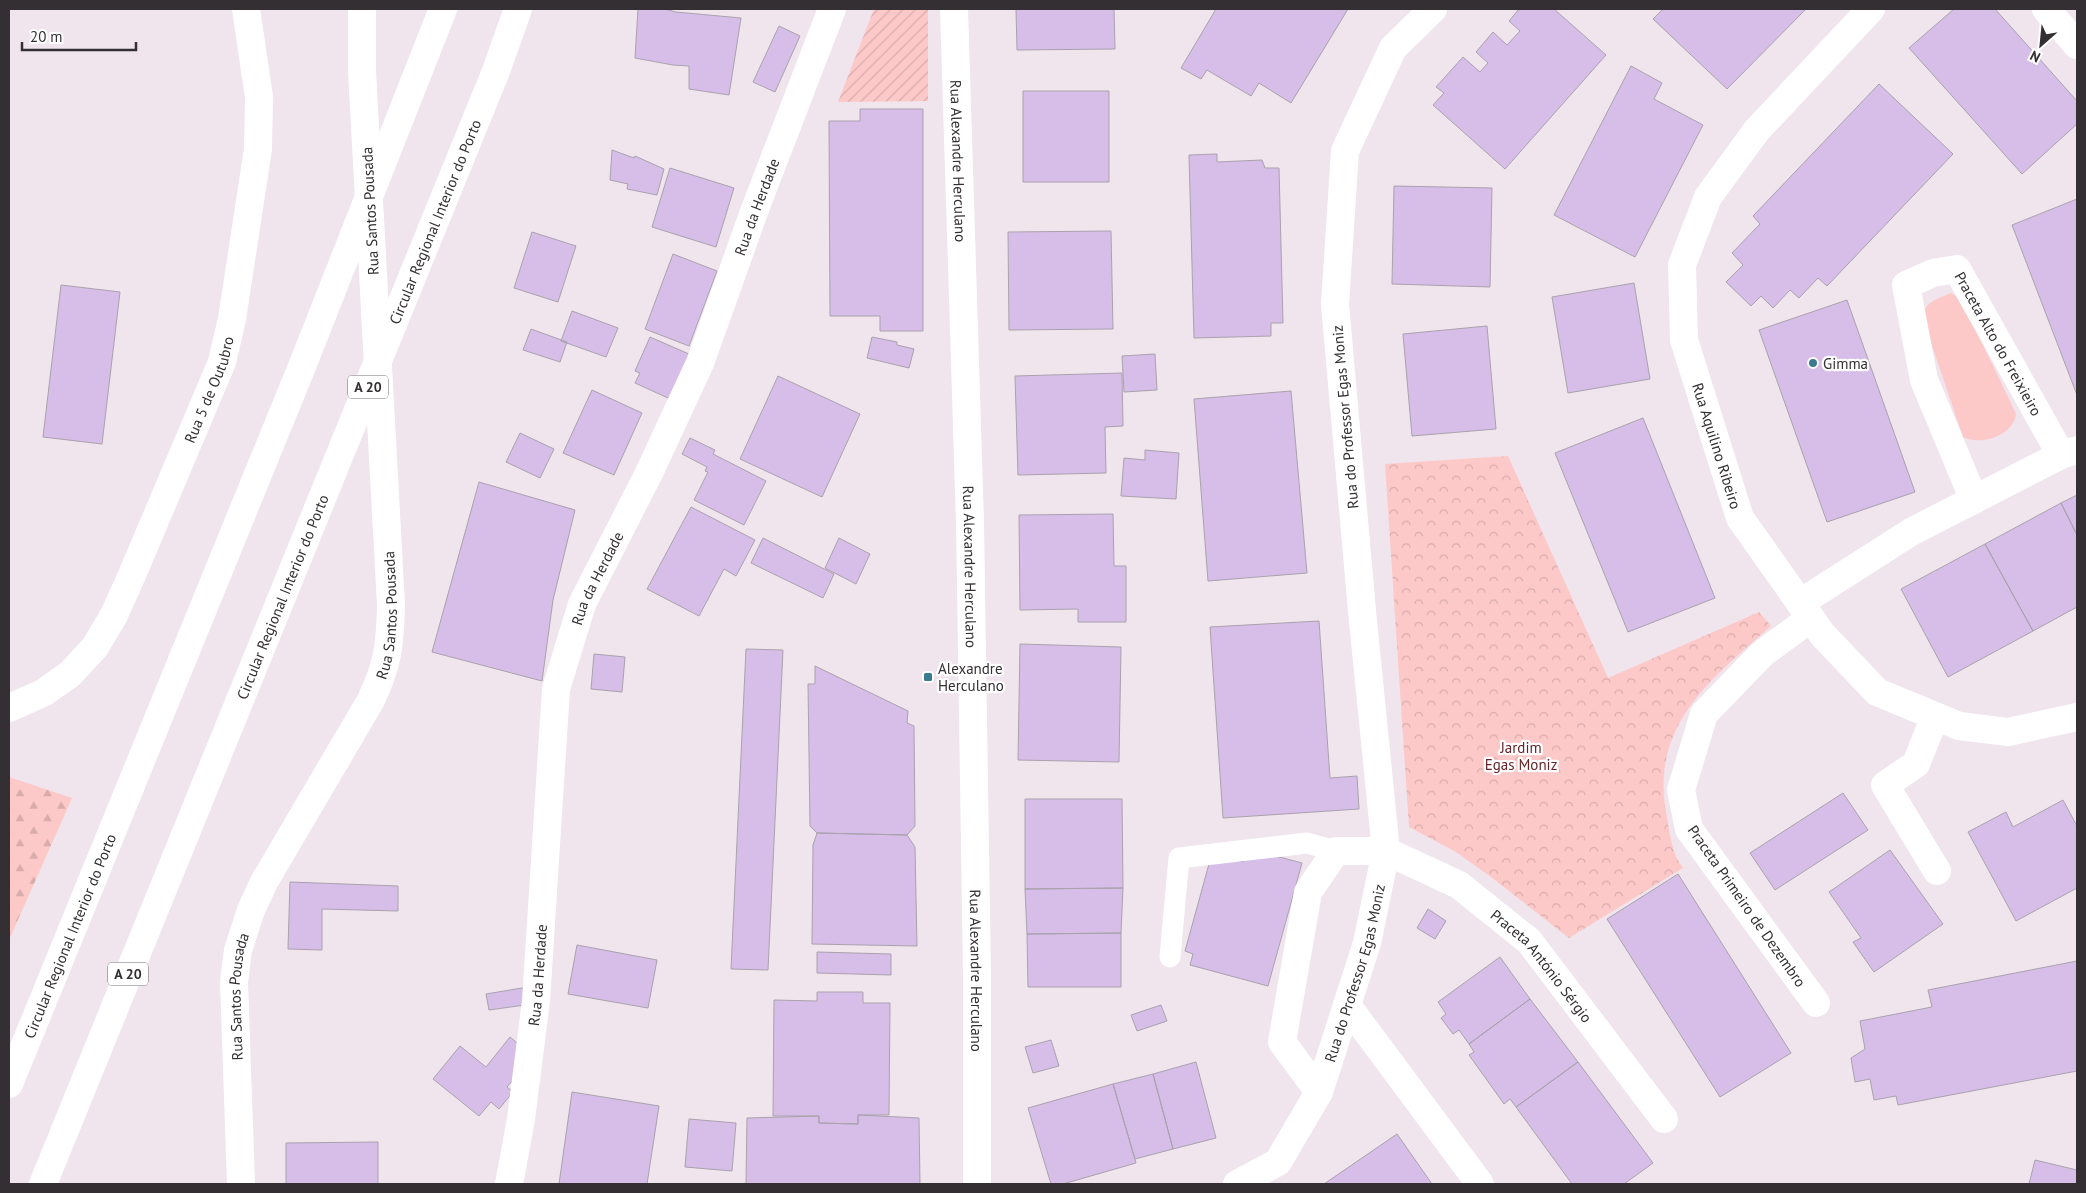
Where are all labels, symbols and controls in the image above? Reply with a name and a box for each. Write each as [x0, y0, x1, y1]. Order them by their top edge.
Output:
scale bar [22, 20, 136, 52]
north arrow [2016, 20, 2066, 70]
text: 20 m [30, 27, 63, 46]
text: N [2027, 46, 2043, 67]
street label: Rua Alexandre Herculano [947, 79, 971, 242]
street label: Circular Regional Interior do Porto [385, 116, 485, 327]
street label: Rua Santos Pousada [357, 146, 383, 276]
street label: Rua da Herdade [730, 156, 783, 258]
street label: Praceta Alto do Freixieiro [1951, 268, 2047, 419]
street label: Rua do Professor Egas Moniz [1328, 325, 1362, 509]
street label: Rua 5 de Outubro [179, 334, 237, 446]
place label: Gimma [1823, 354, 1868, 373]
marker: Gimma [1807, 357, 1819, 369]
road number: A 20 [348, 376, 388, 398]
street label: Rua Aquilino Ribeiro [1689, 380, 1746, 511]
street label: Rua Alexandre Herculano [959, 485, 981, 648]
street label: Circular Regional Interior do Porto [232, 492, 332, 702]
street label: Rua da Herdade [567, 528, 627, 627]
street label: Rua Santos Pousada [371, 551, 401, 682]
place label: Alexandre Herculano [938, 659, 1004, 695]
marker: Alexandre Herculano [922, 671, 934, 683]
park label: Jardim Egas Moniz [1485, 738, 1557, 774]
street label: Praceta Primeiro de Dezembro [1684, 821, 1810, 991]
street label: Circular Regional Interior do Porto [19, 831, 120, 1041]
street label: Rua do Professor Egas Moniz [1320, 882, 1388, 1064]
street label: Rua Alexandre Herculano [966, 889, 987, 1052]
street label: Praceta António Sérgio [1487, 905, 1597, 1026]
street label: Rua da Herdade [523, 924, 550, 1027]
street label: Rua Santos Pousada [224, 930, 253, 1061]
road number: A 20 [108, 962, 148, 986]

